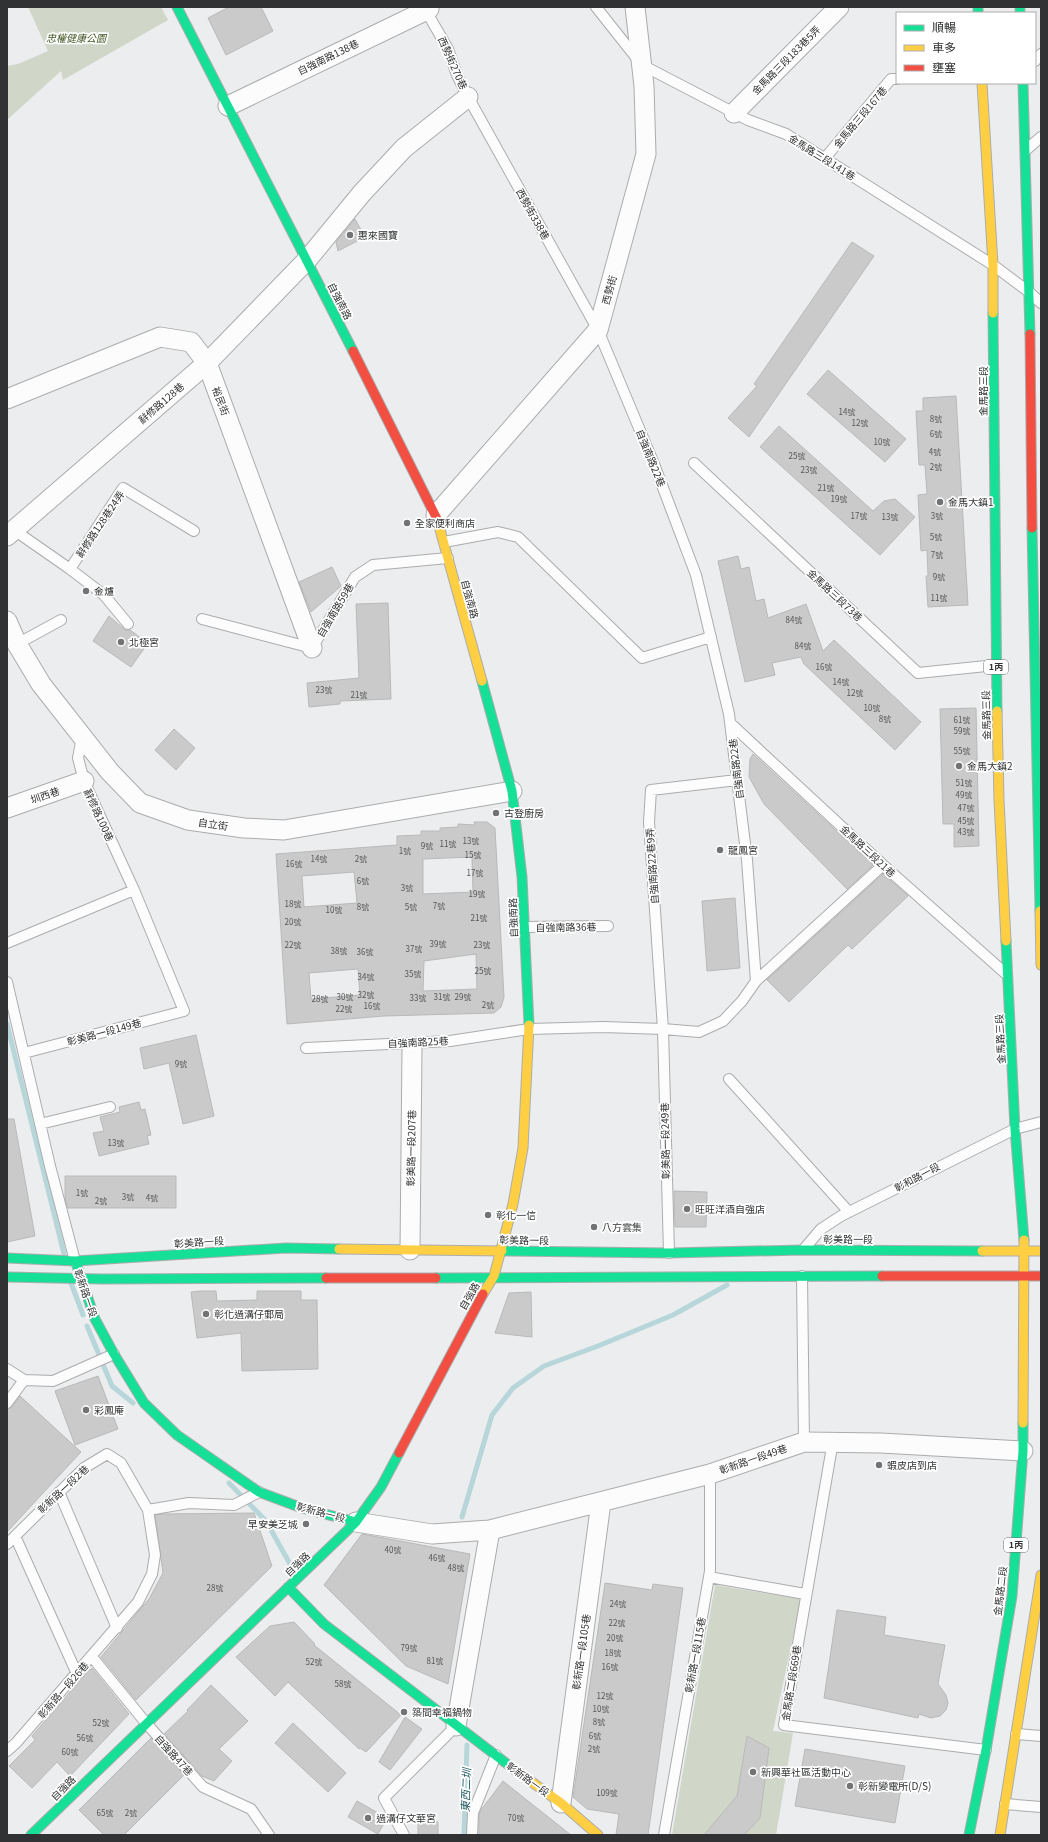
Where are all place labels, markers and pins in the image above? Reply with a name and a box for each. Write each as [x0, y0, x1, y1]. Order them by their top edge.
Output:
place label: 惠來國寶 [358, 227, 398, 242]
marker: 惠來國寶 [345, 230, 355, 240]
place label: 金馬大鎮1 [948, 494, 994, 509]
marker: 金馬大鎮1 [935, 497, 945, 507]
place label: 全家便利商店 [415, 515, 475, 530]
marker: 全家便利商店 [402, 518, 412, 528]
place label: 金爐 [94, 583, 114, 598]
marker: 金爐 [81, 586, 91, 596]
place label: 北極宮 [129, 634, 159, 649]
marker: 北極宮 [116, 637, 126, 647]
place label: 金馬大鎮2 [967, 758, 1013, 773]
marker: 金馬大鎮2 [954, 761, 964, 771]
place label: 古登廚房 [504, 805, 544, 820]
marker: 古登廚房 [491, 808, 501, 818]
place label: 龍鳳宮 [728, 842, 758, 857]
marker: 龍鳳宮 [715, 845, 725, 855]
place label: 旺旺洋酒自強店 [695, 1201, 765, 1216]
marker: 旺旺洋酒自強店 [682, 1204, 692, 1214]
place label: 彰化一信 [496, 1207, 536, 1222]
marker: 彰化一信 [483, 1210, 493, 1220]
place label: 八方雲集 [602, 1219, 642, 1234]
marker: 八方雲集 [589, 1222, 599, 1232]
place label: 彰化過溝仔郵局 [214, 1306, 284, 1321]
marker: 彰化過溝仔郵局 [201, 1309, 211, 1319]
place label: 彩鳳庵 [94, 1402, 124, 1417]
marker: 彩鳳庵 [81, 1405, 91, 1415]
place label: 蝦皮店到店 [887, 1457, 937, 1472]
marker: 蝦皮店到店 [874, 1460, 884, 1470]
place label: 早安美芝城 [248, 1516, 298, 1531]
marker: 早安美芝城 [301, 1519, 311, 1529]
place label: 築間幸福鍋物 [412, 1704, 472, 1719]
marker: 築間幸福鍋物 [399, 1707, 409, 1717]
place label: 新興華社區活動中心 [761, 1764, 851, 1779]
marker: 新興華社區活動中心 [748, 1767, 758, 1777]
place label: 彰新變電所(D/S) [858, 1778, 931, 1793]
marker: 彰新變電所(D/S) [845, 1781, 855, 1791]
place label: 過溝仔文華宮 [376, 1810, 436, 1825]
marker: 過溝仔文華宮 [363, 1813, 373, 1823]

